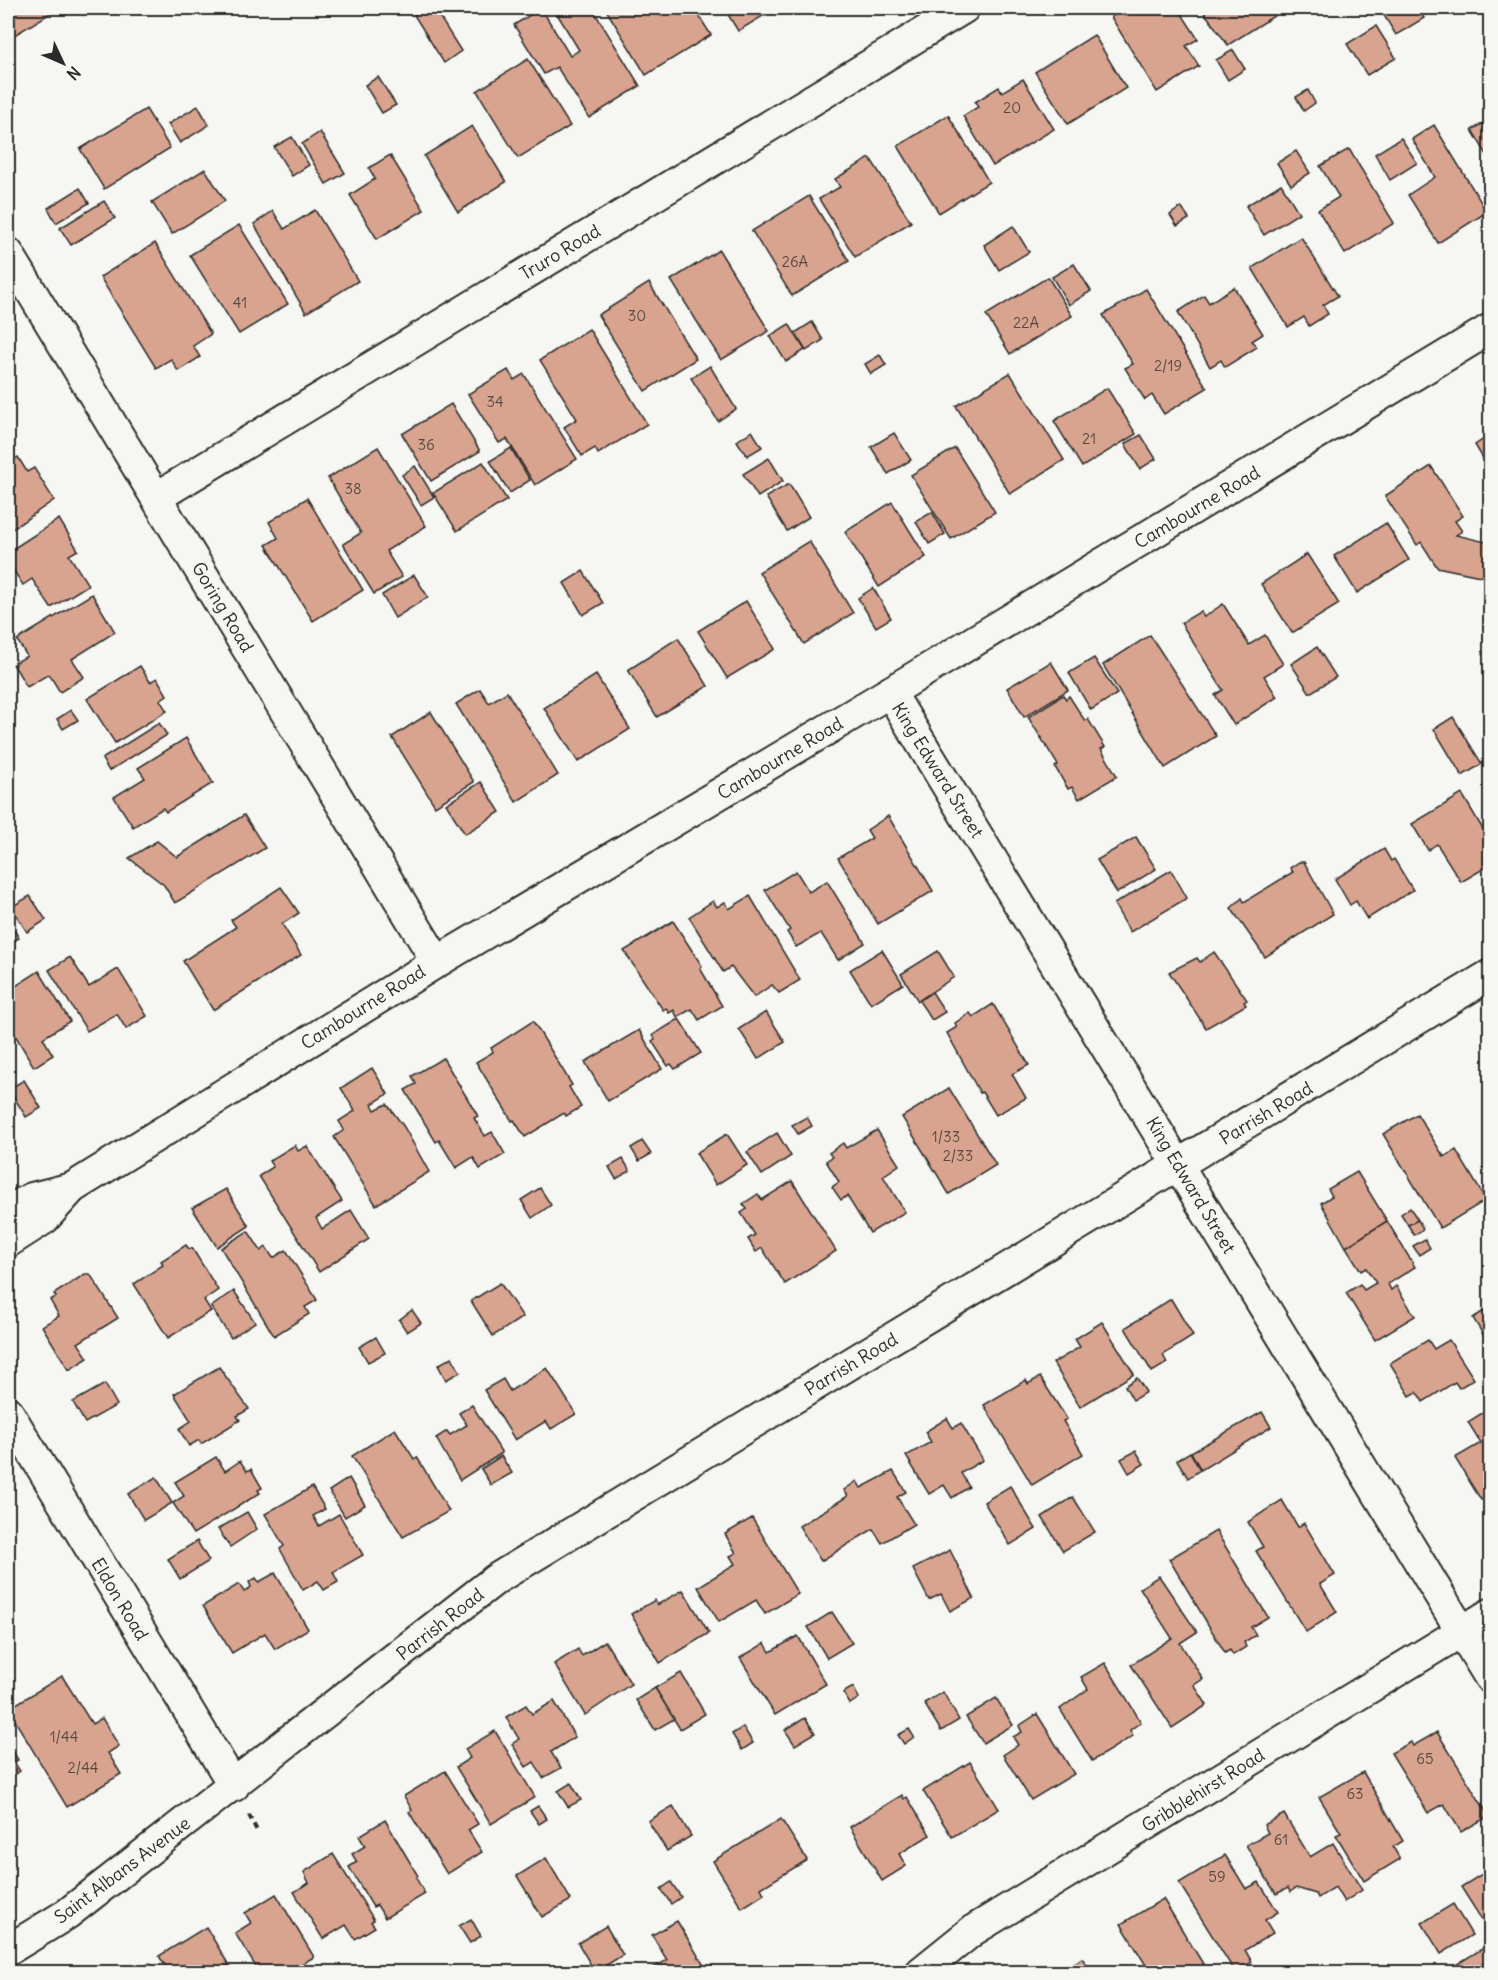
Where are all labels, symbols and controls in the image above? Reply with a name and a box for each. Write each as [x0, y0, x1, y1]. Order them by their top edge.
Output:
north arrow [33, 33, 93, 93]
text: N [63, 62, 85, 84]
house number: 20 [1003, 98, 1021, 117]
street label: Truro Road [516, 219, 605, 285]
house number: 26A [782, 252, 809, 271]
house number: 41 [233, 293, 247, 312]
house number: 30 [628, 306, 646, 325]
house number: 22A [1013, 313, 1039, 332]
house number: 2/19 [1154, 356, 1182, 375]
house number: 34 [486, 392, 504, 411]
house number: 21 [1082, 429, 1096, 448]
house number: 36 [417, 435, 435, 454]
street label: Cambourne Road [1130, 460, 1264, 554]
house number: 38 [344, 479, 362, 498]
street label: Goring Road [187, 558, 259, 657]
street label: King Edward Street [887, 698, 989, 842]
street label: Cambourne Road [713, 711, 847, 805]
street label: Cambourne Road [297, 959, 430, 1054]
street label: Parrish Road [1215, 1076, 1317, 1150]
street label: King Edward Street [1141, 1113, 1241, 1257]
house number: 1/33 [932, 1127, 960, 1146]
house number: 2/33 [943, 1146, 973, 1165]
street label: Parrish Road [800, 1327, 902, 1401]
street label: Eldon Road [86, 1554, 154, 1645]
street label: Parrish Road [392, 1583, 489, 1665]
house number: 1/44 [50, 1727, 79, 1746]
street label: Gribblehirst Road [1137, 1743, 1269, 1837]
house number: 65 [1416, 1749, 1434, 1768]
house number: 2/44 [67, 1758, 99, 1777]
house number: 63 [1346, 1784, 1364, 1803]
street label: Saint Albans Avenue [50, 1811, 194, 1929]
house number: 61 [1274, 1830, 1288, 1849]
house number: 59 [1208, 1867, 1226, 1886]

